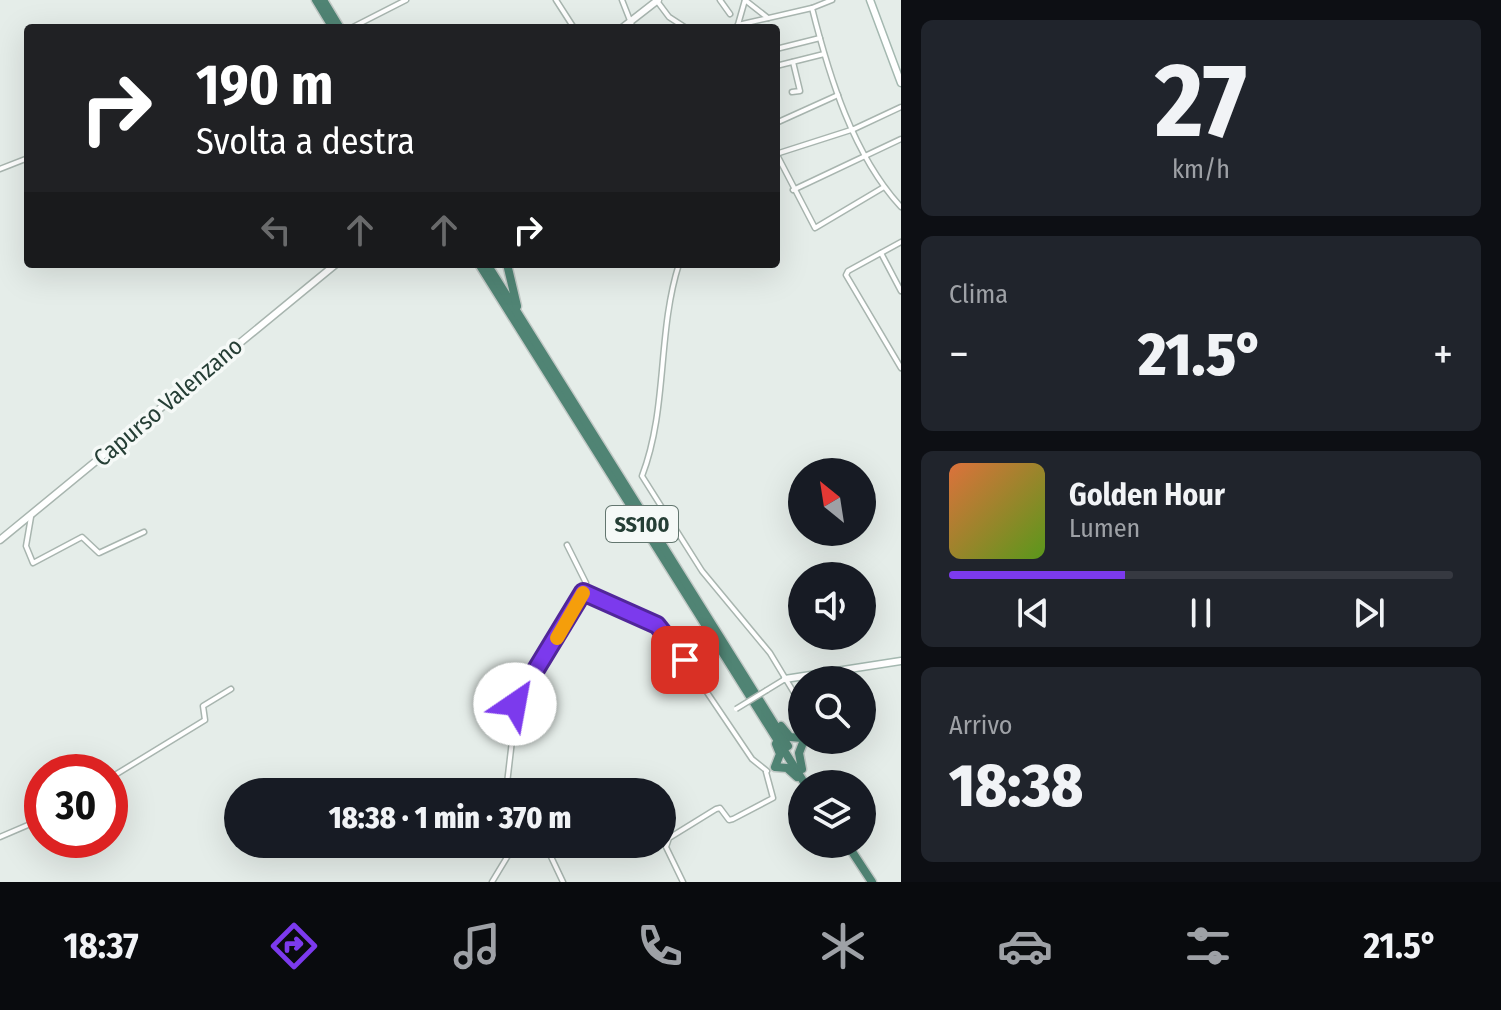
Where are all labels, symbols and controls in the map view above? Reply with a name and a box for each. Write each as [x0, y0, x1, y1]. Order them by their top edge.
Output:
text: 27 [1155, 39, 1247, 164]
text: 190 m [196, 52, 334, 119]
icon: right [64, 56, 168, 160]
text: Svolta a destra [196, 120, 415, 164]
text: km/h [1172, 154, 1230, 185]
icon: left [254, 208, 298, 252]
icon: ahead [338, 208, 382, 252]
icon: ahead [422, 208, 466, 252]
icon: right [506, 208, 550, 252]
text: Clima [949, 279, 1008, 310]
text: 21.5° [1138, 319, 1264, 391]
text: − [949, 328, 969, 381]
text: + [1433, 328, 1453, 381]
street label: Capurso Valenzano [88, 332, 248, 472]
north arrow [788, 458, 876, 546]
map controls [788, 458, 876, 858]
text: Golden Hour [1069, 477, 1225, 513]
road number: SS100 [606, 506, 678, 542]
text: Lumen [1069, 513, 1140, 544]
button: sound [788, 562, 876, 650]
icon: previous [1011, 591, 1055, 635]
icon: pause [1179, 591, 1223, 635]
icon: next [1347, 591, 1391, 635]
pin [651, 626, 719, 694]
icon: arrive [663, 638, 707, 682]
position arrow [473, 662, 557, 746]
button: search [788, 666, 876, 754]
text: Arrivo [949, 710, 1013, 741]
text: 18:38 [949, 750, 1083, 822]
speed limit sign: 30 [24, 754, 128, 858]
button: layers [788, 770, 876, 858]
text: 18:38 · 1 min · 370 m [329, 800, 571, 836]
icon: directions [266, 918, 322, 974]
icon: music [449, 918, 505, 974]
icon: phone [632, 918, 688, 974]
icon: climate [815, 918, 871, 974]
icon: car [997, 918, 1053, 974]
icon: filters [1180, 918, 1236, 974]
text: 18:37 [63, 924, 139, 968]
text: 21.5° [1363, 924, 1437, 968]

